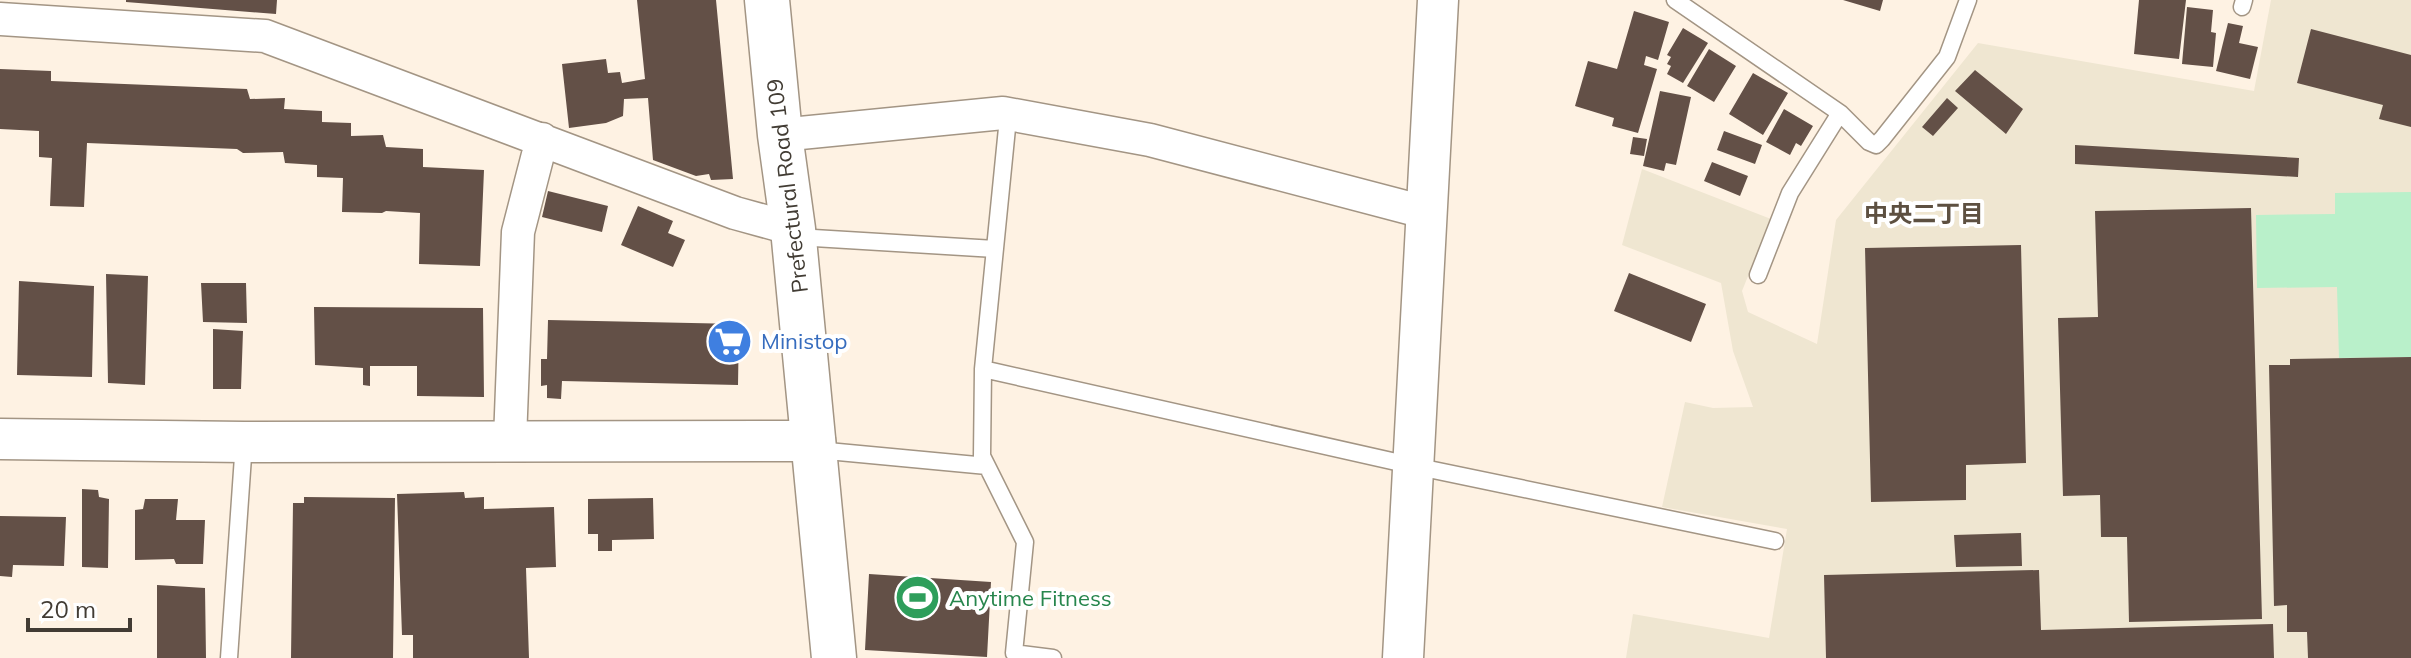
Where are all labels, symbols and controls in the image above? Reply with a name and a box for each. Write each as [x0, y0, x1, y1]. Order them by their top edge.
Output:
street label: Prefectural Road 109 [760, 77, 814, 295]
district label: 中央二丁目 [1864, 198, 1984, 228]
supermarket icon: Ministop [706, 317, 754, 365]
place label: Ministop [761, 327, 847, 355]
sports icon: Anytime Fitness [894, 574, 942, 622]
scale bar [28, 582, 130, 632]
place label: Anytime Fitness [949, 584, 1112, 612]
text: 20 m [40, 594, 96, 624]

